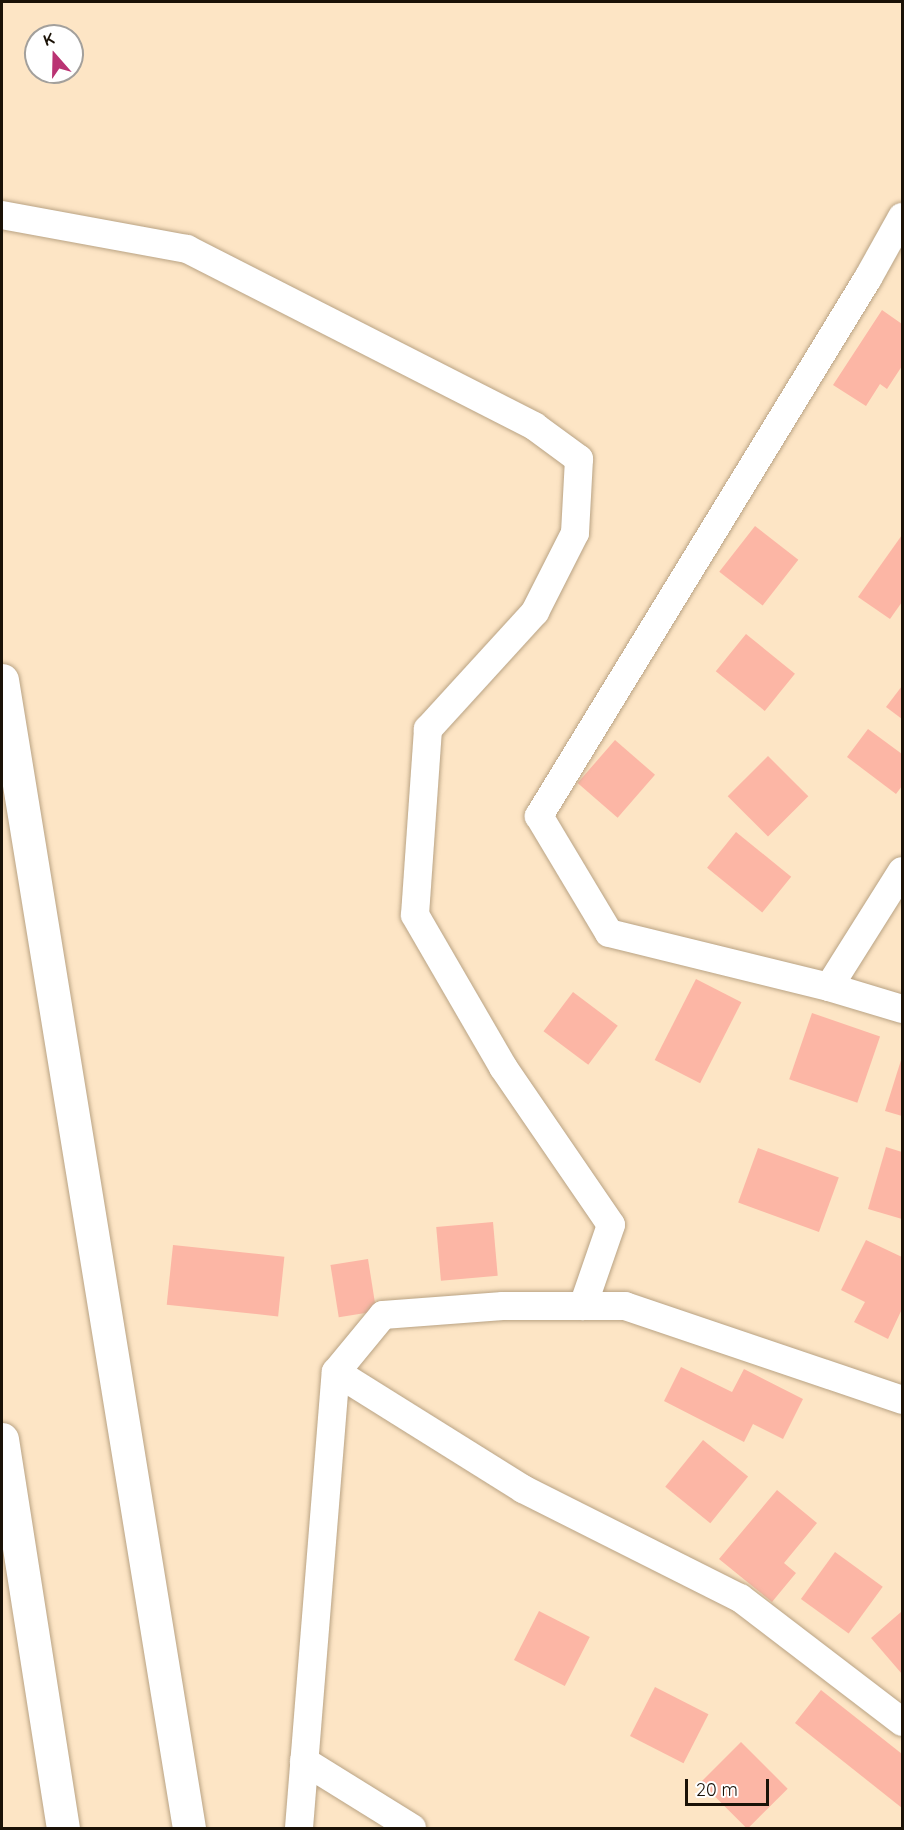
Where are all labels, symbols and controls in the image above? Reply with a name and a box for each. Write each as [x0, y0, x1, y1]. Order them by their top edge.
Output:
north arrow [24, 24, 84, 84]
text: K [40, 28, 57, 50]
scale bar [688, 1767, 772, 1805]
text: 20 m [696, 1778, 738, 1801]

